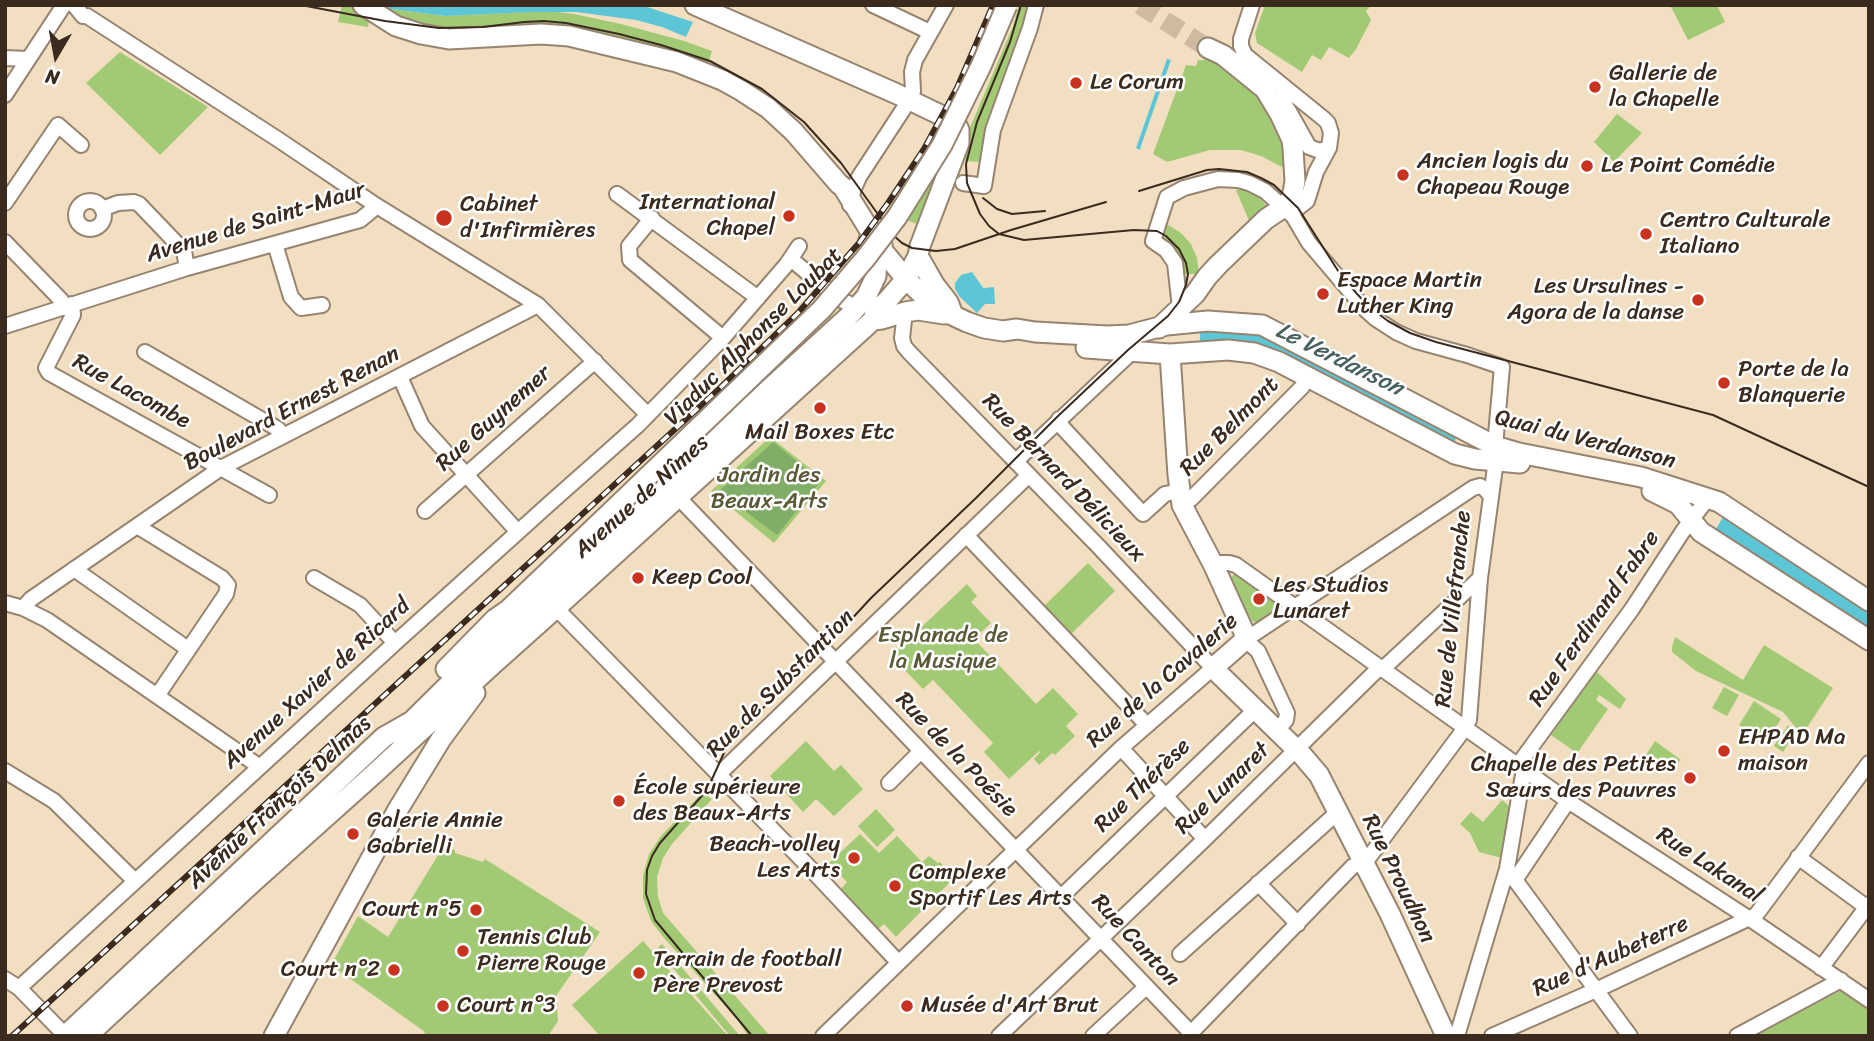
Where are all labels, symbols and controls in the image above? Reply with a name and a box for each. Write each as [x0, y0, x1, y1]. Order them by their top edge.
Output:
north arrow [21, 21, 91, 91]
text: N [43, 60, 62, 95]
place label: Gallerie de la Chapelle [1609, 60, 1719, 114]
place label: Le Corum [1090, 69, 1184, 97]
marker: Le Corum [1068, 75, 1084, 91]
marker: Gallerie de la Chapelle [1587, 79, 1603, 95]
place label: Ancien logis du Chapeau Rouge [1417, 148, 1569, 202]
place label: Le Point Comédie [1601, 152, 1775, 180]
marker: Le Point Comédie [1579, 158, 1595, 174]
marker: Ancien logis du Chapeau Rouge [1395, 167, 1411, 183]
street label: Avenue de Saint-Maur [143, 177, 369, 269]
place label: International Chapel [640, 189, 775, 243]
place label: Cabinet d'Infirmières [460, 191, 595, 245]
place label: Centro Culturale Italiano [1660, 207, 1831, 261]
marker: Cabinet d'Infirmières [434, 208, 454, 228]
marker: International Chapel [781, 208, 797, 224]
marker: Centro Culturale Italiano [1638, 226, 1654, 242]
street label: Viaduc Alphonse Loubat [659, 242, 849, 432]
place label: Espace Martin Luther King [1337, 267, 1482, 321]
place label: Les Ursulines - Agora de la danse [1507, 273, 1684, 327]
marker: Espace Martin Luther King [1315, 286, 1331, 302]
marker: Les Ursulines - Agora de la danse [1690, 292, 1706, 308]
water label: Le Verdanson [1271, 317, 1407, 403]
street label: Boulevard Ernest Renan [180, 340, 404, 478]
street label: Rue Lacombe [67, 348, 195, 436]
place label: Porte de la Blanquerie [1738, 356, 1849, 410]
street label: Rue Guynemer [431, 360, 557, 478]
street label: Rue Belmont [1175, 372, 1285, 482]
marker: Porte de la Blanquerie [1716, 375, 1732, 391]
street label: Rue Bernard Délicieux [976, 388, 1150, 568]
marker: Mail Boxes Etc [812, 400, 828, 416]
street label: Quai du Verdanson [1492, 404, 1678, 476]
place label: Mail Boxes Etc [745, 419, 895, 447]
street label: Avenue de Nîmes [569, 429, 715, 565]
park label: Jardin des Beaux-Arts [710, 462, 828, 516]
street label: Rue de Villefranche [1430, 509, 1478, 709]
street label: Rue Ferdinand Fabre [1524, 526, 1666, 712]
place label: Keep Cool [652, 564, 752, 592]
marker: Keep Cool [630, 570, 646, 586]
place label: Les Studios Lunaret [1273, 572, 1388, 626]
marker: Les Studios Lunaret [1251, 591, 1267, 607]
street label: Avenue Xavier de Ricard [218, 593, 416, 775]
street label: Rue de Substantion [701, 604, 861, 764]
street label: Rue de la Cavalerie [1082, 608, 1244, 754]
park label: Esplanade de la Musique [878, 622, 1008, 676]
street label: Rue de la Poésie [889, 687, 1023, 823]
street label: Avenue François Delmas [182, 711, 378, 895]
place label: EHPAD Ma maison [1738, 724, 1846, 778]
street label: Rue Thérèse [1089, 733, 1197, 839]
street label: Rue Lunaret [1170, 737, 1276, 841]
marker: EHPAD Ma maison [1716, 743, 1732, 759]
place label: Chapelle des Petites Sœurs des Pauvres [1471, 751, 1676, 805]
marker: Chapelle des Petites Sœurs des Pauvres [1682, 770, 1698, 786]
place label: École supérieure des Beaux-Arts [633, 774, 801, 828]
marker: École supérieure des Beaux-Arts [611, 793, 627, 809]
place label: Galerie Annie Gabrielli [367, 807, 503, 861]
street label: Rue Proudhon [1355, 810, 1441, 948]
street label: Rue Lakanal [1651, 822, 1767, 910]
marker: Galerie Annie Gabrielli [345, 826, 361, 842]
place label: Beach-volley Les Arts [709, 831, 840, 885]
marker: Beach-volley Les Arts [846, 850, 862, 866]
place label: Complexe Sportif Les Arts [909, 859, 1071, 913]
marker: Complexe Sportif Les Arts [887, 878, 903, 894]
street label: Rue Canton [1085, 889, 1185, 993]
place label: Court n°5 [362, 896, 462, 924]
marker: Court n°5 [468, 902, 484, 918]
street label: Rue d'Aubeterre [1529, 910, 1693, 1004]
place label: Tennis Club Pierre Rouge [477, 924, 606, 978]
marker: Tennis Club Pierre Rouge [455, 943, 471, 959]
place label: Terrain de football Père Prevost [653, 946, 841, 1000]
place label: Court n°2 [281, 956, 380, 984]
marker: Court n°2 [386, 962, 402, 978]
marker: Terrain de football Père Prevost [631, 965, 647, 981]
place label: Court n°3 [457, 992, 556, 1020]
place label: Musée d'Art Brut [921, 992, 1099, 1020]
marker: Court n°3 [435, 998, 451, 1014]
marker: Musée d'Art Brut [899, 998, 915, 1014]

